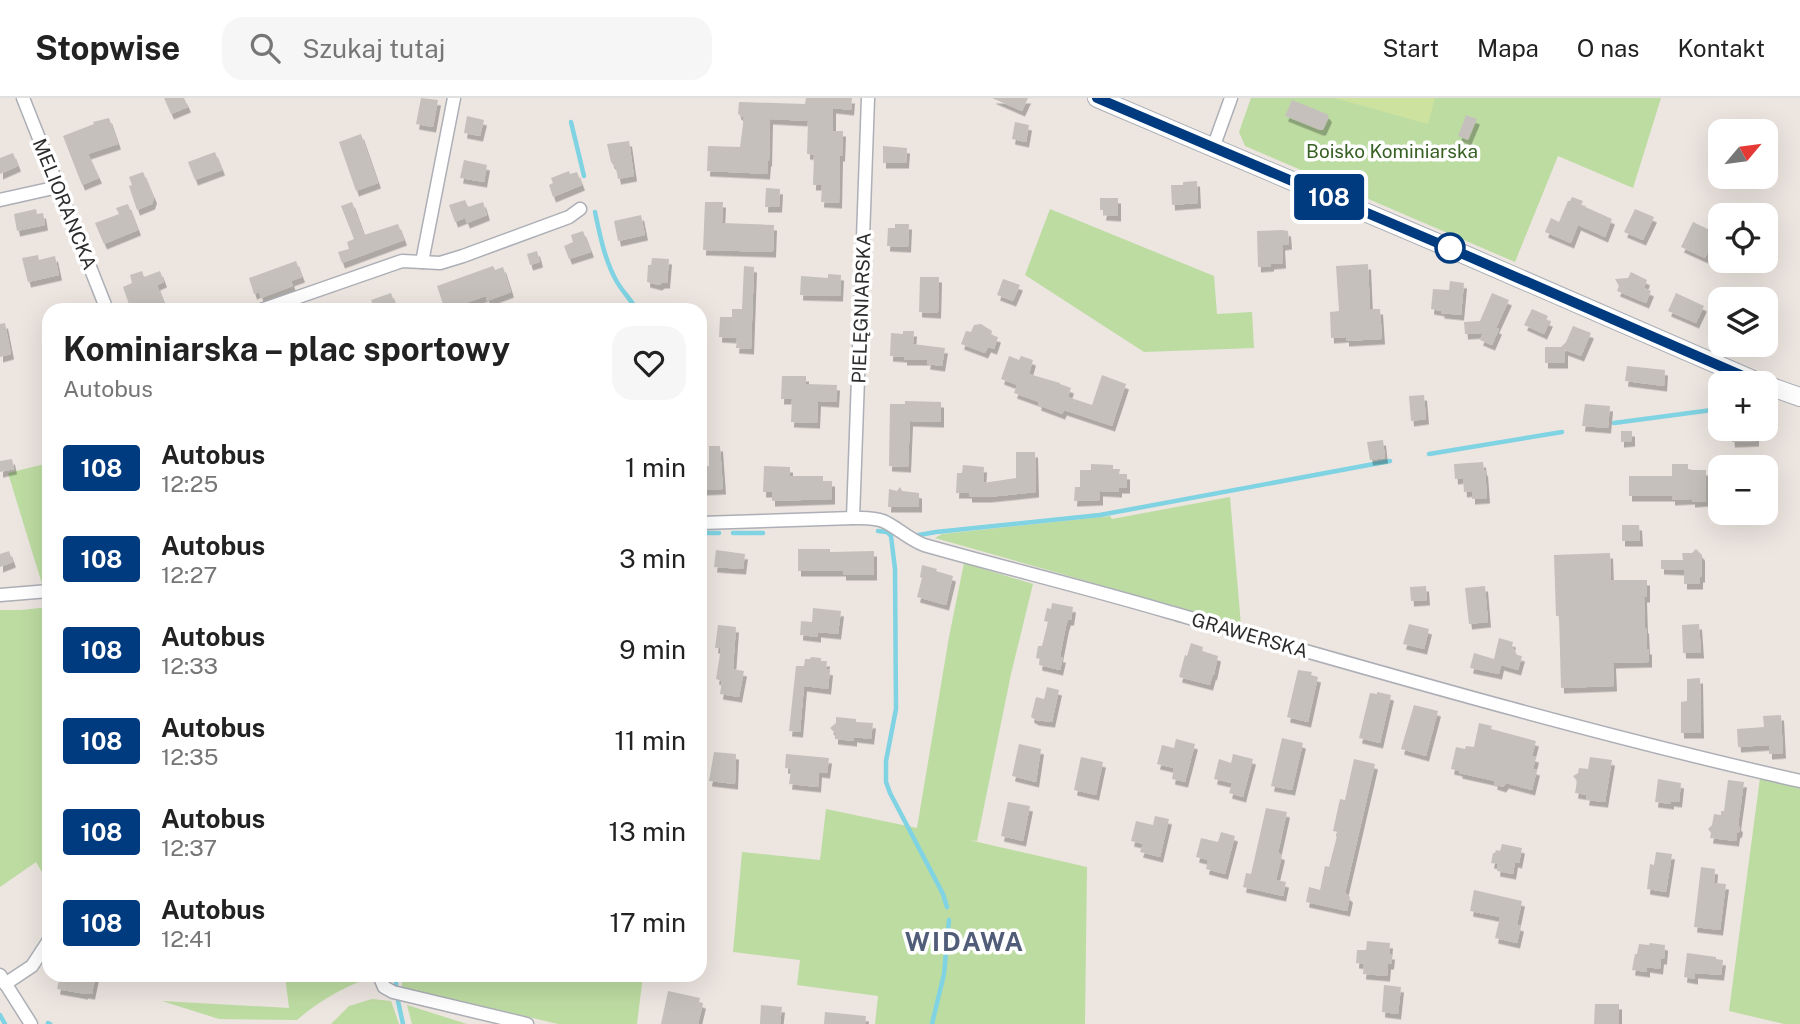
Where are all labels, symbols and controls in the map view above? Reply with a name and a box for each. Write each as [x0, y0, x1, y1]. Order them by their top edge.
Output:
search box [222, 17, 712, 80]
text: Stopwise [35, 29, 180, 67]
icon: search [246, 29, 284, 67]
text: Szukaj tutaj [302, 33, 445, 64]
text: Start [1382, 34, 1439, 62]
text: Mapa [1477, 34, 1539, 62]
text: O nas [1577, 34, 1639, 62]
text: Kontakt [1677, 34, 1765, 62]
north arrow [1708, 119, 1778, 189]
map controls [1708, 119, 1778, 525]
street label: MELIORANCKA [29, 135, 101, 273]
park label: Boisko Kominiarska [1306, 140, 1478, 162]
line badge: 108 [1289, 174, 1369, 220]
text: 108 [1308, 183, 1350, 211]
button: locate [1708, 203, 1778, 273]
street label: PIELĘGNIARSKA [847, 232, 875, 384]
unlabelled marker [1435, 233, 1465, 263]
button: layers [1708, 287, 1778, 357]
button: heart [612, 326, 686, 400]
text: Kominiarska – plac sportowy [63, 330, 510, 368]
button: + [1708, 371, 1778, 441]
text: Autobus [63, 375, 153, 402]
text: Autobus [161, 439, 265, 470]
text: 1 min [625, 452, 686, 483]
text: 108 [81, 454, 122, 482]
button: − [1708, 455, 1778, 525]
text: 12:25 [161, 470, 218, 497]
text: Autobus [161, 530, 265, 561]
text: 3 min [619, 543, 686, 574]
text: 108 [81, 545, 122, 573]
text: 12:27 [161, 561, 217, 588]
street label: GRAWERSKA [1189, 608, 1311, 662]
text: Autobus [161, 621, 265, 652]
text: 9 min [619, 634, 686, 665]
text: 108 [81, 636, 122, 664]
text: 12:33 [161, 652, 218, 679]
text: Autobus [161, 712, 265, 743]
text: 11 min [614, 725, 686, 756]
text: 108 [81, 727, 122, 755]
text: 12:35 [161, 743, 218, 770]
text: Autobus [161, 803, 265, 834]
text: 13 min [609, 816, 686, 847]
text: 108 [81, 818, 122, 846]
text: 12:37 [161, 834, 217, 861]
text: Autobus [161, 894, 265, 925]
text: 17 min [609, 907, 686, 938]
text: 108 [81, 909, 122, 937]
text: 12:41 [161, 925, 213, 952]
district label: WIDAWA [905, 926, 1025, 957]

